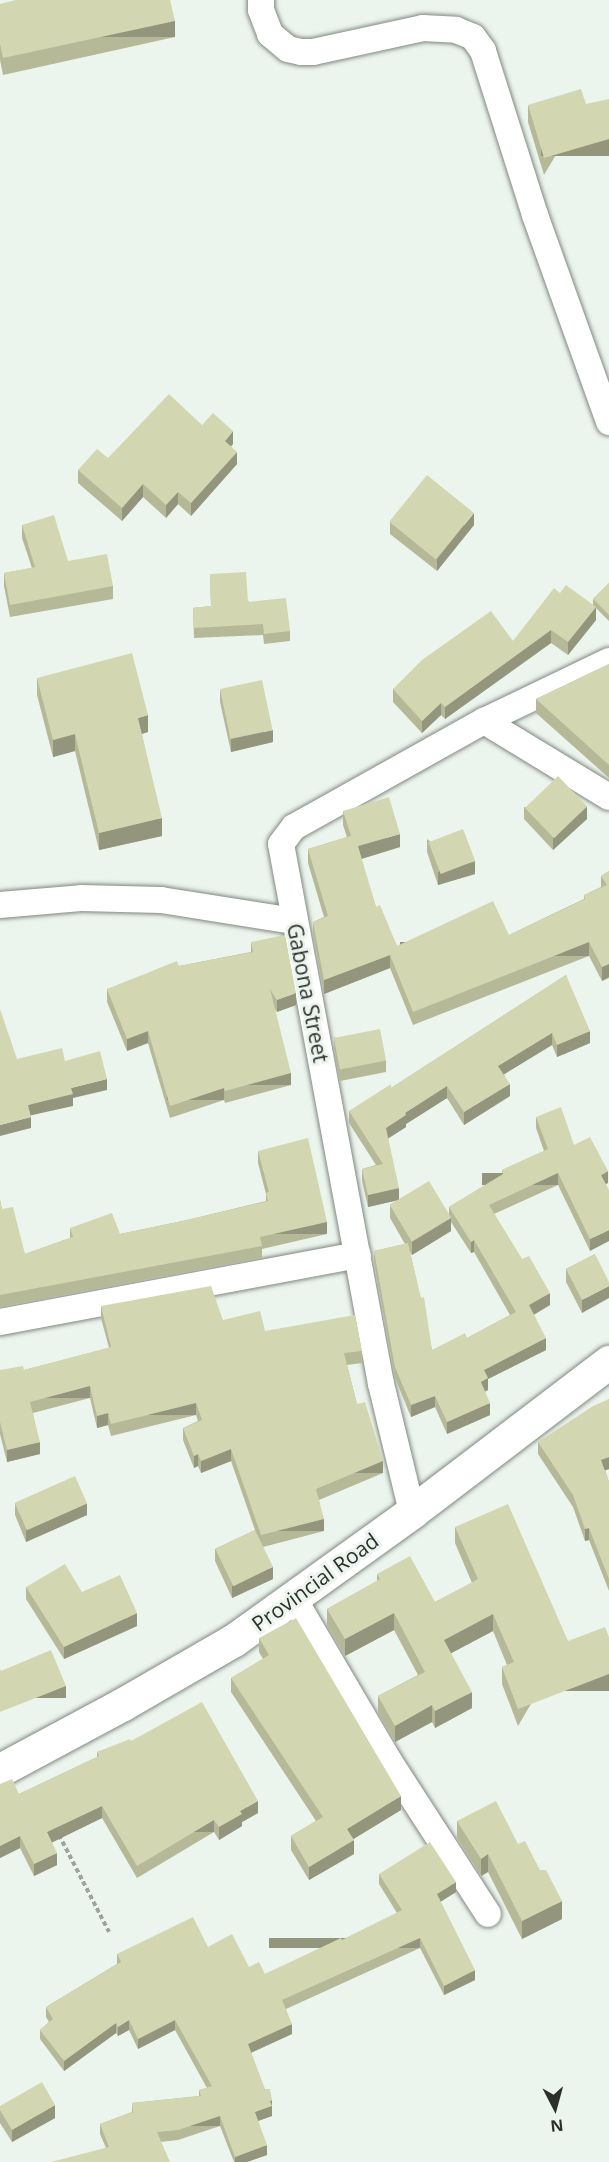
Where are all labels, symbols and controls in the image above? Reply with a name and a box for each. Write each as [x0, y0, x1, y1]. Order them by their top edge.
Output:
street label: Gabona Street [282, 921, 334, 1065]
street label: Provincial Road [247, 1528, 383, 1636]
north arrow [525, 2078, 585, 2138]
text: N [549, 2114, 565, 2138]

